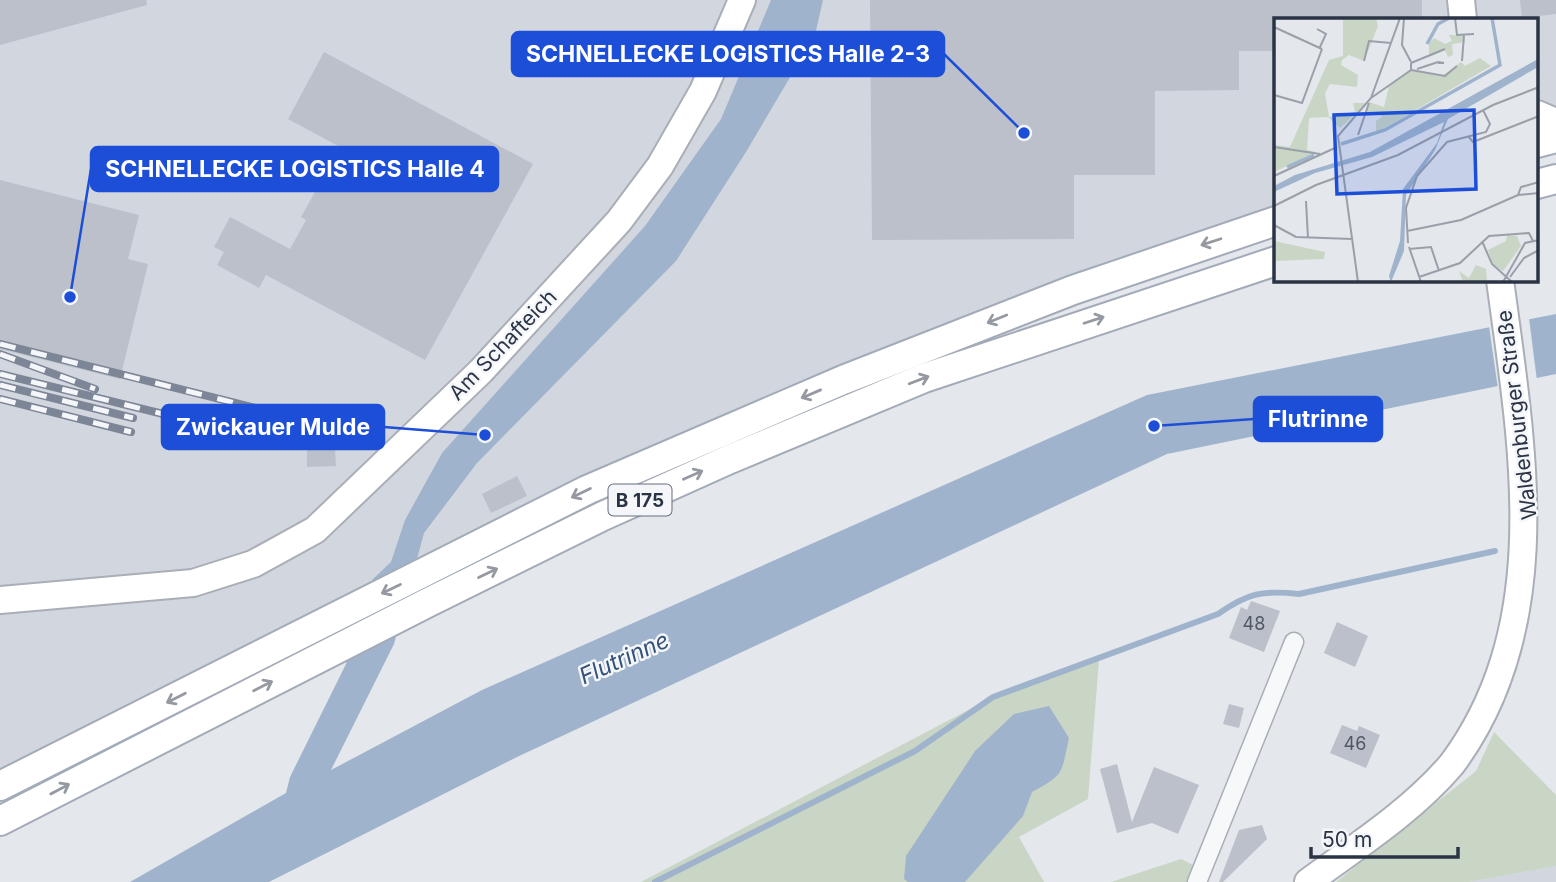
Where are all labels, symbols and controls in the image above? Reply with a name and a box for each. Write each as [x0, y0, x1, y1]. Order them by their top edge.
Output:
inset map [1274, 18, 1538, 282]
callout: SCHNELLECKE LOGISTICS Halle 2-3 [512, 32, 944, 76]
text: SCHNELLECKE LOGISTICS Halle 2-3 [526, 40, 930, 68]
callout: SCHNELLECKE LOGISTICS Halle 4 [91, 147, 498, 191]
text: SCHNELLECKE LOGISTICS Halle 4 [105, 155, 485, 183]
one-way arrow [1200, 236, 1222, 249]
street label: Am Schafteich [444, 284, 562, 405]
street label: Waldenburger Straße [1491, 309, 1542, 521]
one-way arrow [1083, 313, 1105, 325]
one-way arrow [987, 314, 1008, 327]
one-way arrow [908, 372, 930, 385]
one-way arrow [801, 388, 822, 401]
callout: Flutrinne [1254, 397, 1382, 441]
callout: Zwickauer Mulde [162, 405, 384, 449]
text: Flutrinne [1268, 405, 1368, 433]
text: Zwickauer Mulde [176, 413, 370, 441]
one-way arrow [682, 468, 704, 481]
road number: B 175 [608, 485, 672, 516]
one-way arrow [571, 487, 592, 500]
one-way arrow [477, 566, 498, 580]
one-way arrow [381, 583, 402, 597]
house number: 48 [1243, 613, 1265, 634]
water label: Flutrinne [575, 626, 673, 690]
one-way arrow [252, 678, 273, 692]
one-way arrow [166, 691, 187, 705]
house number: 46 [1344, 733, 1366, 754]
one-way arrow [49, 781, 70, 795]
scale bar [1311, 816, 1458, 860]
text: 50 m [1322, 827, 1372, 852]

